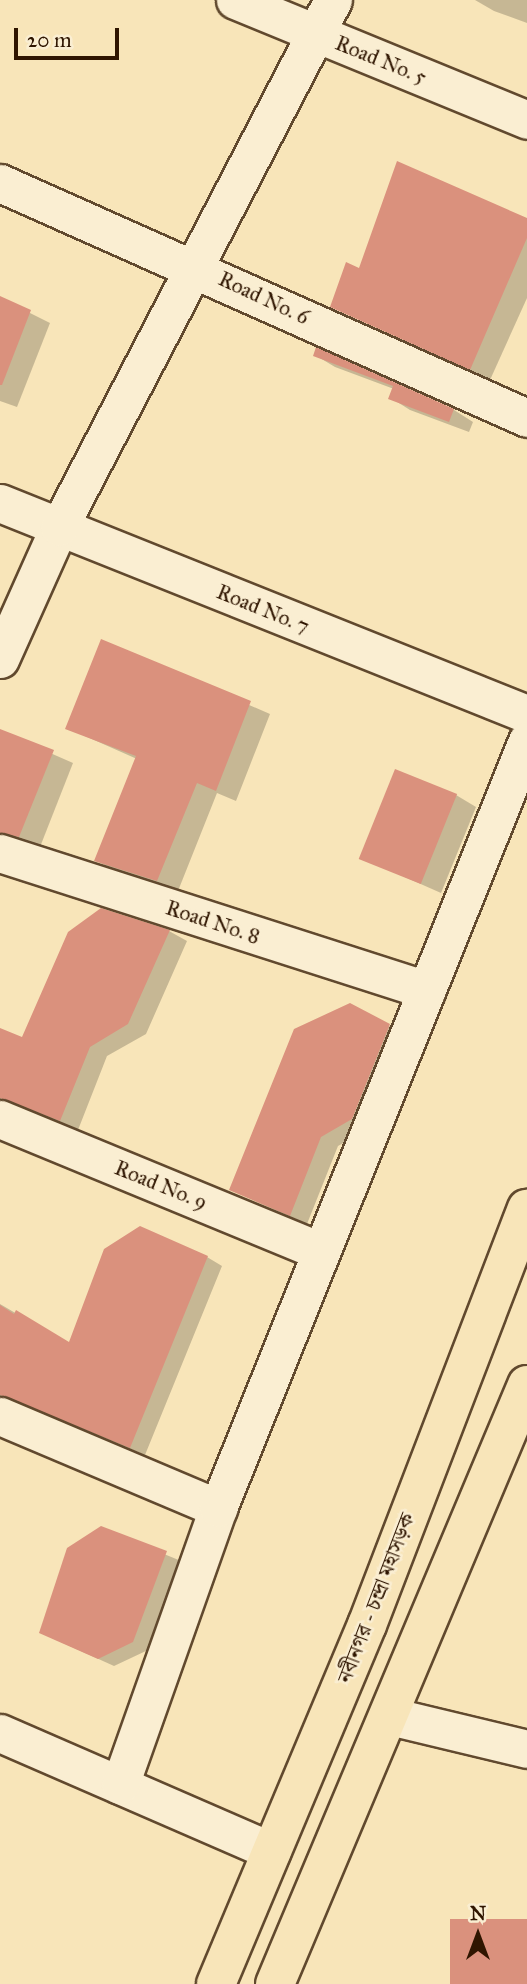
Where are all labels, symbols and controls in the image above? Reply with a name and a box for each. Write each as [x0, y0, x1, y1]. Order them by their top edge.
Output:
scale bar [18, 14, 122, 58]
text: 20 m [27, 27, 72, 53]
street label: Road No. 5 [332, 30, 430, 90]
street label: Road No. 6 [215, 266, 313, 330]
street label: Road No. 7 [213, 579, 313, 639]
street label: Road No. 8 [163, 895, 263, 949]
street label: Road No. 9 [111, 1155, 211, 1215]
street label: নবীনগর - চন্দ্রা মহাসড়ক [332, 1509, 420, 1687]
north arrow [443, 1900, 513, 1970]
text: N [470, 1902, 486, 1925]

